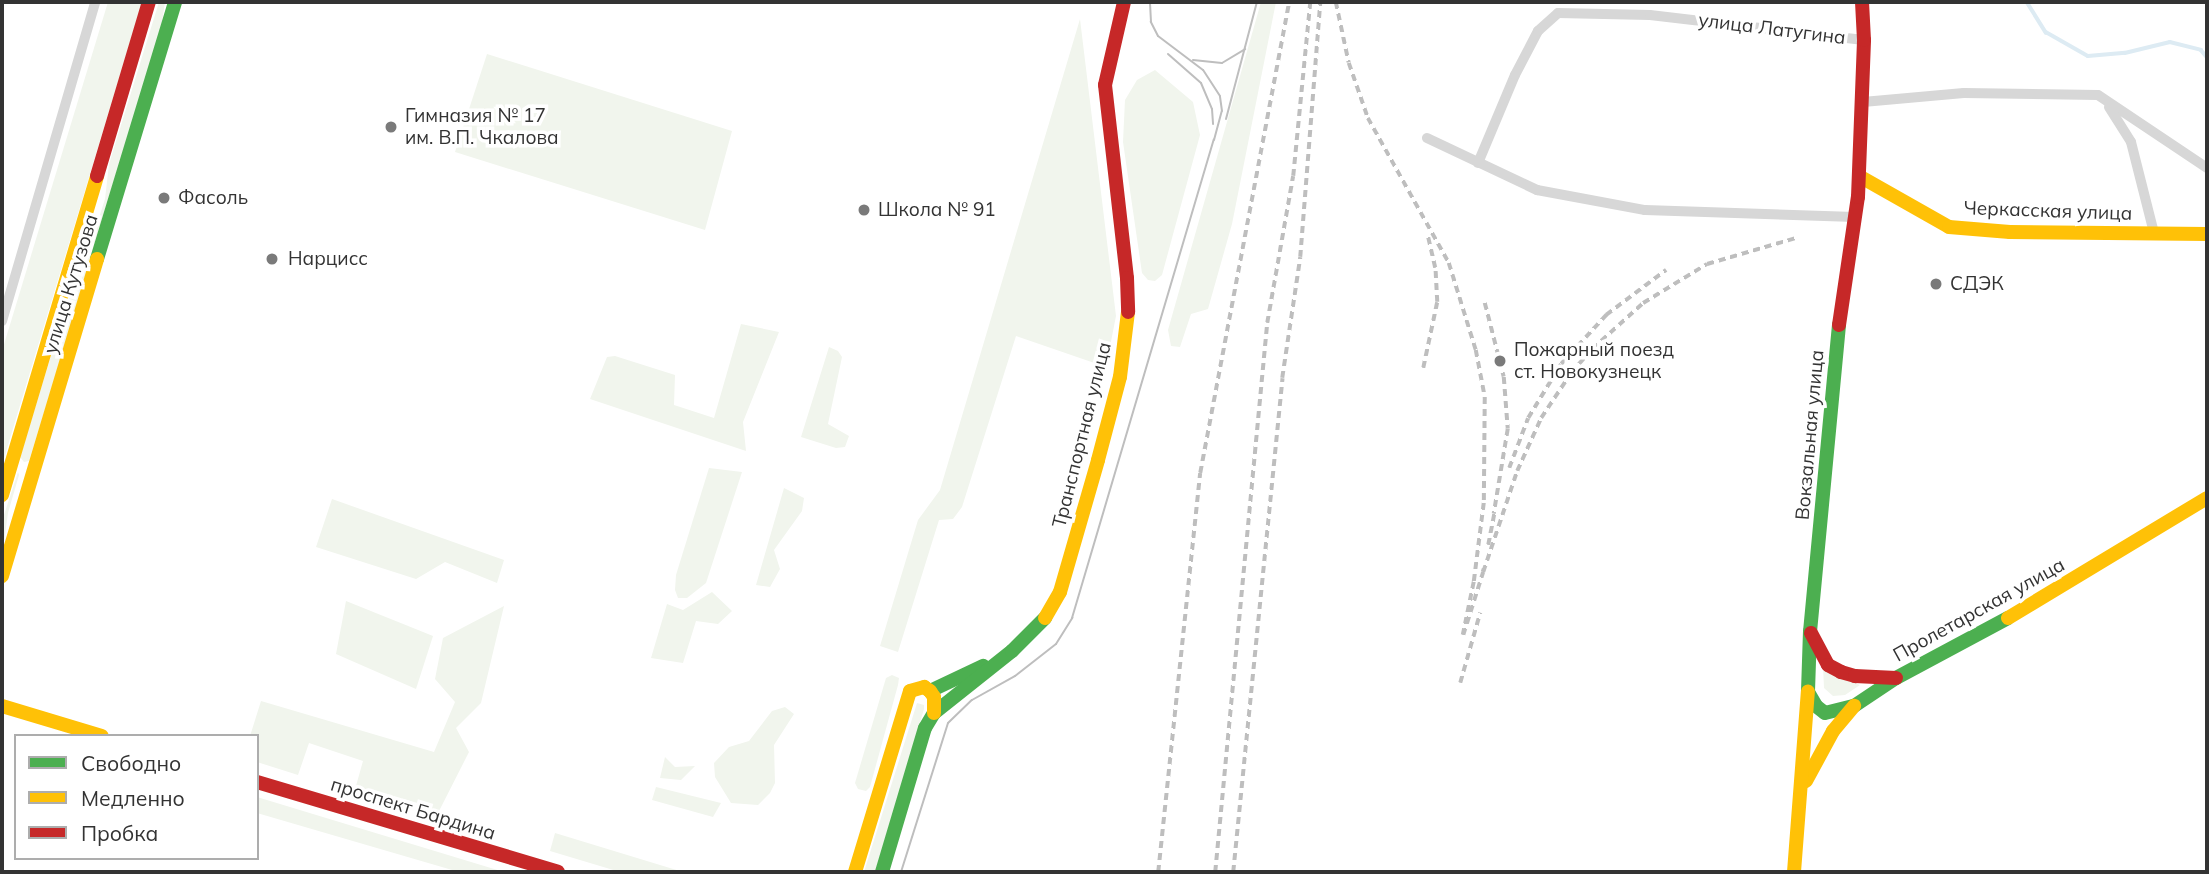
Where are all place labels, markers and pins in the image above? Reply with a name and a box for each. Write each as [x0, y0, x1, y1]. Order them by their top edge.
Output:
place label: Гимназия № 17 им. В.П. Чкалова [405, 105, 559, 149]
marker: Гимназия № 17 им. В.П. Чкалова [383, 119, 399, 135]
place label: Фасоль [178, 187, 248, 209]
marker: Фасоль [156, 190, 172, 206]
place label: Школа № 91 [878, 199, 996, 221]
marker: Школа № 91 [856, 202, 872, 218]
place label: Нарцисс [288, 248, 368, 270]
marker: Нарцисс [262, 249, 282, 269]
place label: СДЭК [1950, 273, 2004, 295]
marker: СДЭК [1928, 276, 1944, 292]
place label: Пожарный поезд ст. Новокузнецк [1514, 339, 1674, 383]
marker: Пожарный поезд ст. Новокузнецк [1492, 353, 1508, 369]

